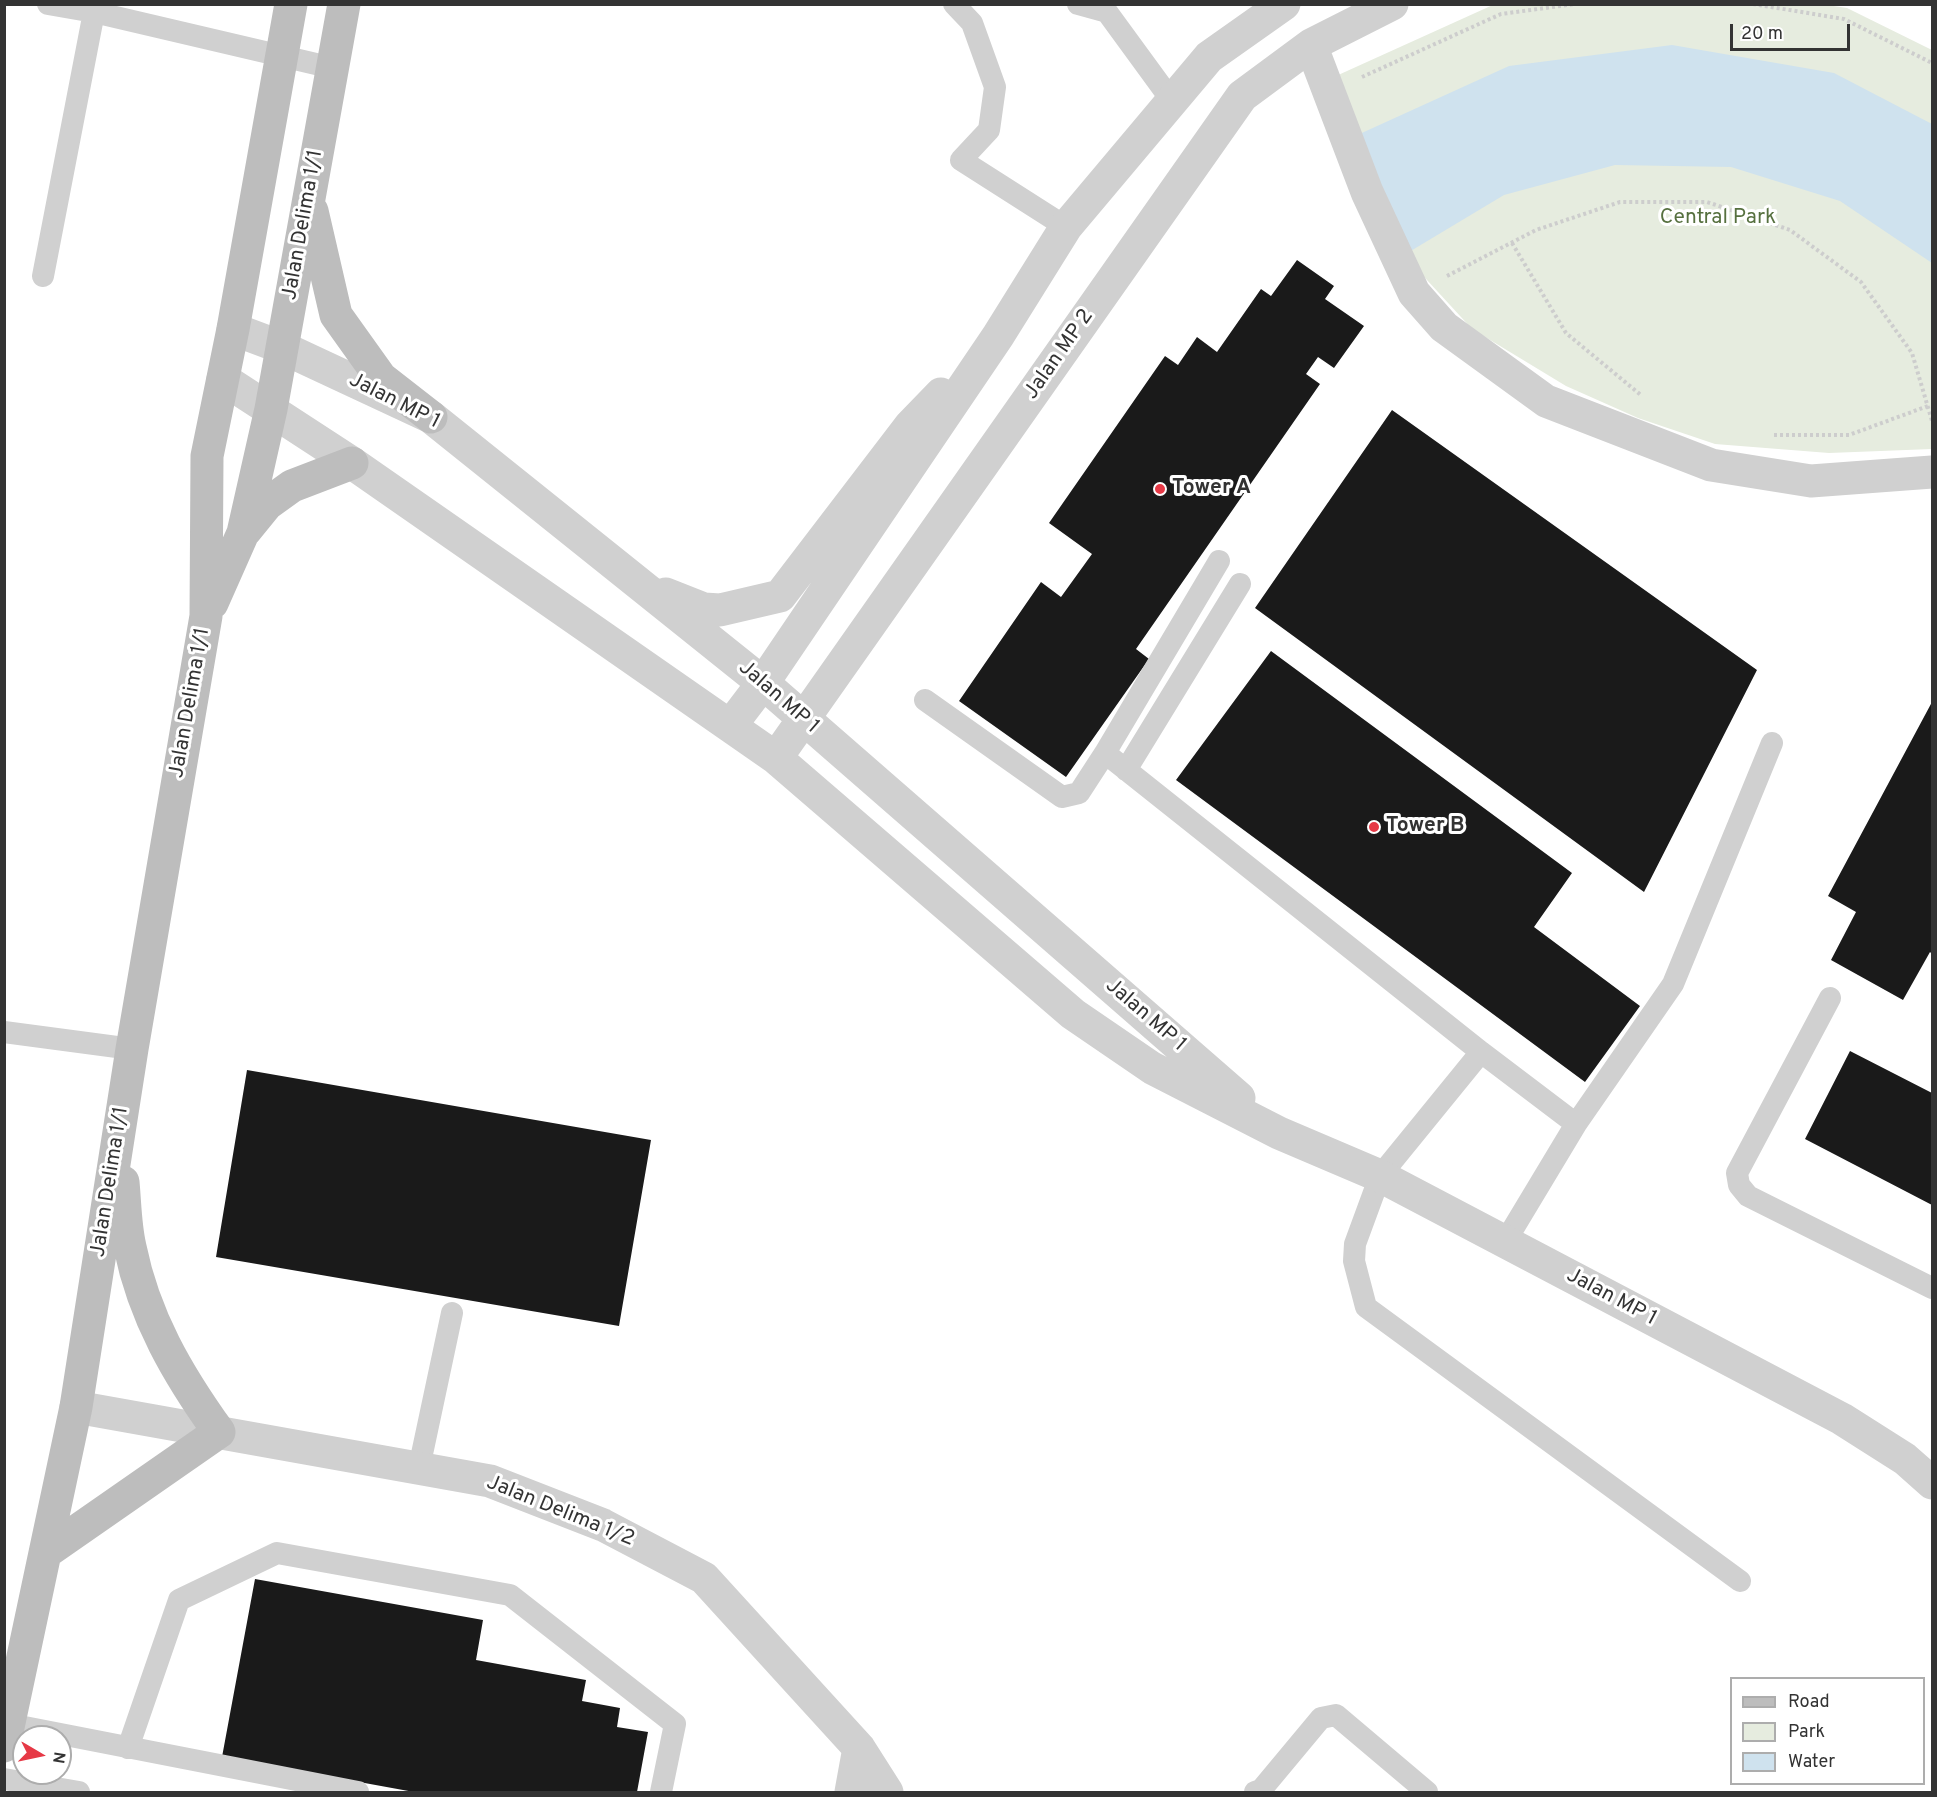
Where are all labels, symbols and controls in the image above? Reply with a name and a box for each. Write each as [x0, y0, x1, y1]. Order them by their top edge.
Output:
scale bar [1733, 12, 1853, 50]
text: 20 m [1741, 23, 1783, 46]
street label: Jalan Delima 1/1 [278, 148, 330, 302]
park label: Central Park [1660, 206, 1776, 232]
street label: Jalan MP 2 [1020, 305, 1100, 405]
street label: Jalan MP 1 [344, 368, 444, 436]
place label: Tower A [1172, 476, 1251, 502]
marker: Tower A [1153, 482, 1167, 496]
street label: Jalan Delima 1/1 [165, 626, 217, 780]
street label: Jalan MP 1 [732, 656, 824, 740]
place label: Tower B [1386, 814, 1464, 840]
marker: Tower B [1367, 820, 1381, 834]
street label: Jalan MP 1 [1099, 974, 1191, 1058]
street label: Jalan Delima 1/1 [87, 1105, 135, 1259]
street label: Jalan MP 1 [1561, 1264, 1661, 1332]
street label: Jalan Delima 1/2 [482, 1471, 638, 1553]
legend [1730, 1677, 1925, 1785]
text: Road [1788, 1691, 1830, 1714]
text: Park [1788, 1721, 1825, 1744]
north arrow [12, 1725, 72, 1785]
text: N [47, 1750, 69, 1765]
text: Water [1788, 1751, 1835, 1774]

